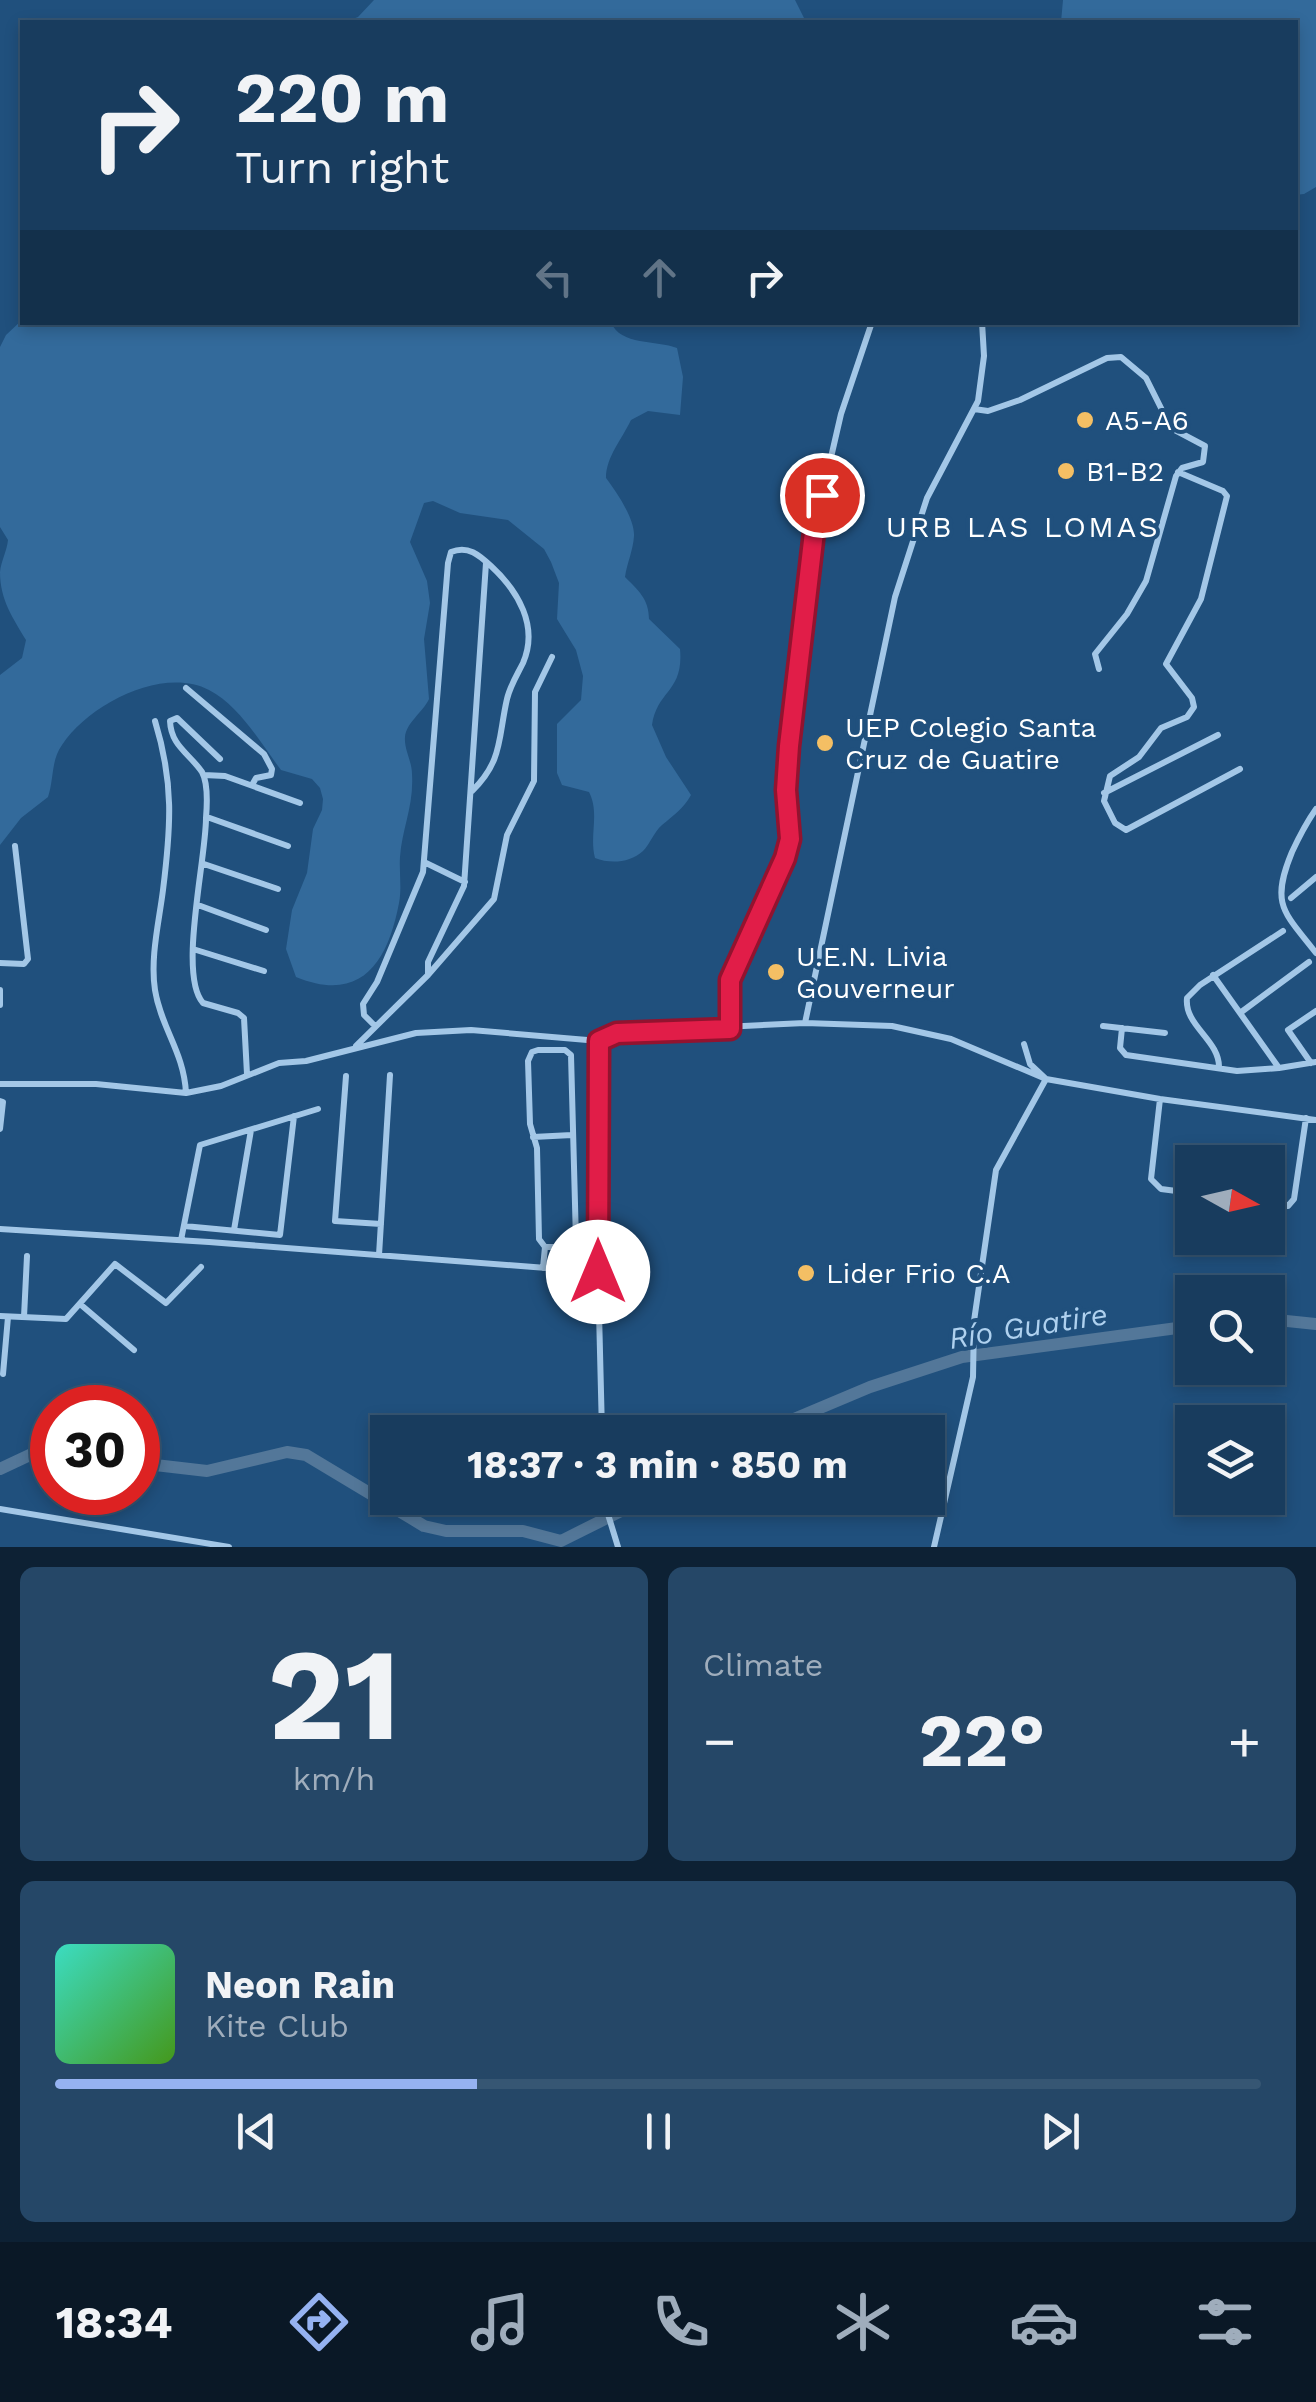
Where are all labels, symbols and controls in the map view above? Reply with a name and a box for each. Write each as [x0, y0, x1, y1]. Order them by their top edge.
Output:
text: 220 m [235, 57, 449, 139]
icon: right [70, 60, 200, 190]
text: Turn right [235, 141, 449, 194]
icon: left [527, 250, 582, 305]
icon: ahead [632, 250, 687, 305]
icon: right [737, 250, 792, 305]
place label: A5-A6 [1105, 404, 1189, 437]
marker: A5-A6 [1074, 409, 1096, 431]
pin [780, 453, 865, 538]
place label: B1-B2 [1086, 455, 1164, 488]
marker: B1-B2 [1055, 460, 1077, 482]
icon: arrive [795, 468, 850, 523]
district label: URB LAS LOMAS [886, 509, 1160, 544]
place label: UEP Colegio Santa Cruz de Guatire [845, 711, 1096, 776]
marker: UEP Colegio Santa Cruz de Guatire [814, 732, 836, 754]
place label: U.E.N. Livia Gouverneur [796, 940, 955, 1005]
marker: U.E.N. Livia Gouverneur [765, 961, 787, 983]
north arrow [1175, 1145, 1285, 1255]
map controls [1175, 1145, 1285, 1515]
position arrow [546, 1220, 650, 1324]
place label: Lider Frio C.A [826, 1257, 1011, 1290]
marker: Lider Frio C.A [795, 1262, 817, 1284]
button: search [1175, 1275, 1285, 1385]
water label: Río Guatire [946, 1296, 1110, 1356]
speed limit sign: 30 [30, 1385, 160, 1515]
button: layers [1175, 1405, 1285, 1515]
text: 18:37 · 3 min · 850 m [467, 1443, 848, 1487]
text: 21 [267, 1618, 401, 1771]
text: Climate [703, 1646, 823, 1684]
text: 22° [919, 1696, 1045, 1784]
text: − [703, 1709, 736, 1773]
text: + [1228, 1709, 1261, 1773]
text: km/h [293, 1760, 375, 1798]
text: Neon Rain [205, 1963, 395, 2007]
text: Kite Club [205, 2007, 349, 2045]
icon: previous [229, 2104, 284, 2159]
icon: pause [631, 2104, 686, 2159]
icon: next [1033, 2104, 1088, 2159]
icon: directions [284, 2287, 354, 2357]
icon: music [465, 2287, 535, 2357]
icon: phone [646, 2287, 716, 2357]
icon: climate [828, 2287, 898, 2357]
icon: car [1009, 2287, 1079, 2357]
icon: filters [1190, 2287, 1260, 2357]
text: 18:34 [56, 2296, 173, 2349]

